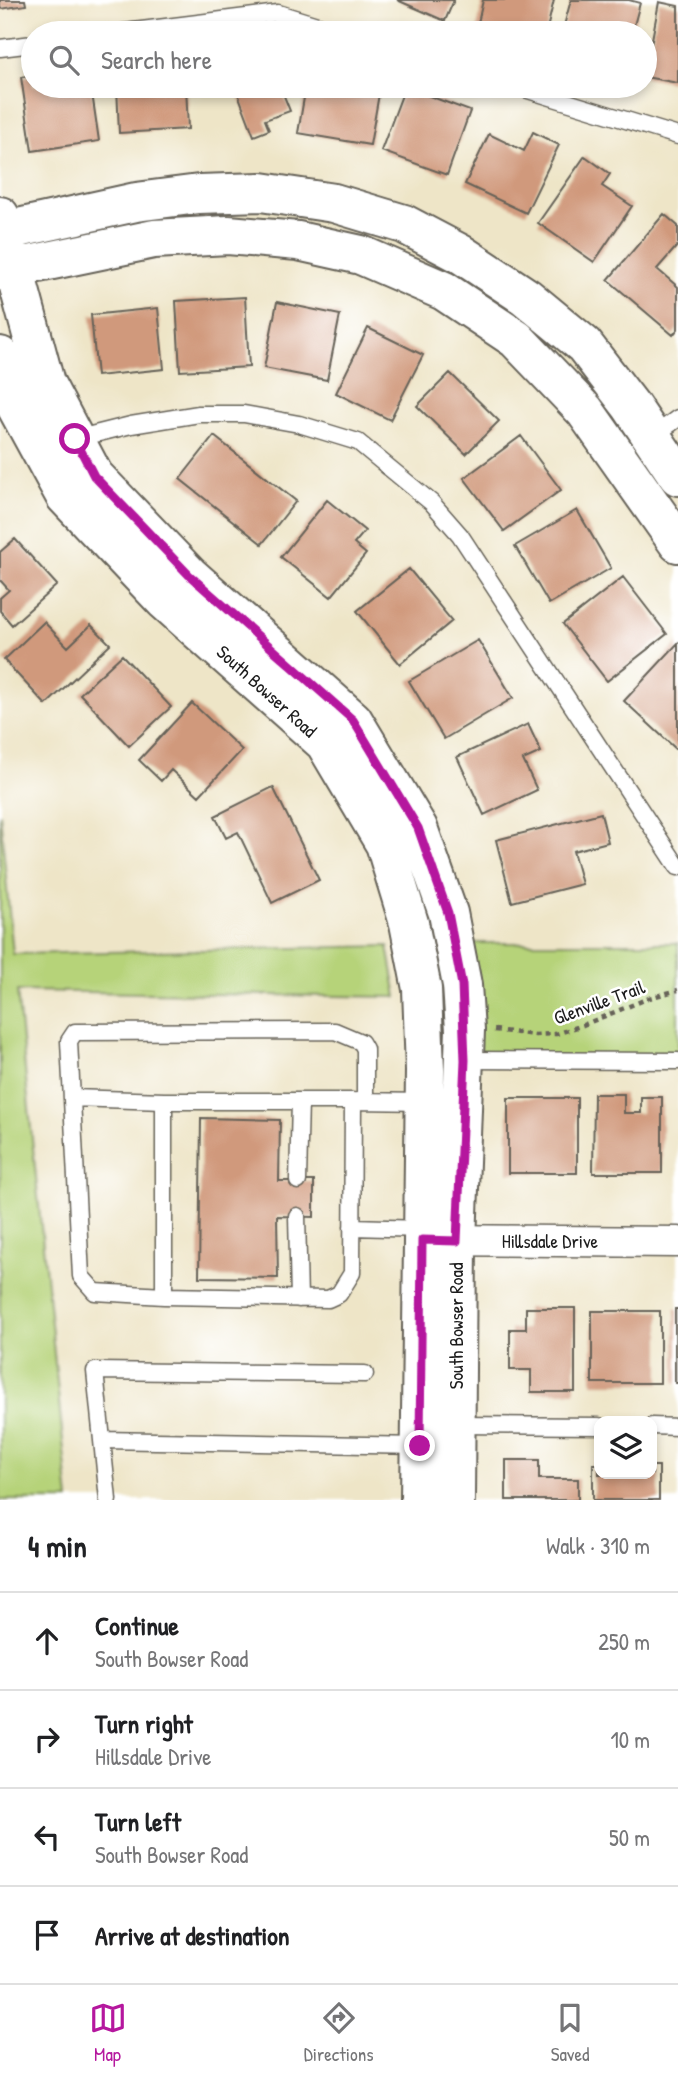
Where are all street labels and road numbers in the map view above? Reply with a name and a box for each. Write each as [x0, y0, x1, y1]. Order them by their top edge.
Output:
street label: South Bowser Road [211, 639, 323, 743]
street label: Glenville Trail [550, 973, 649, 1031]
street label: Hillsdale Drive [502, 1228, 599, 1254]
street label: South Bowser Road [443, 1262, 469, 1389]

